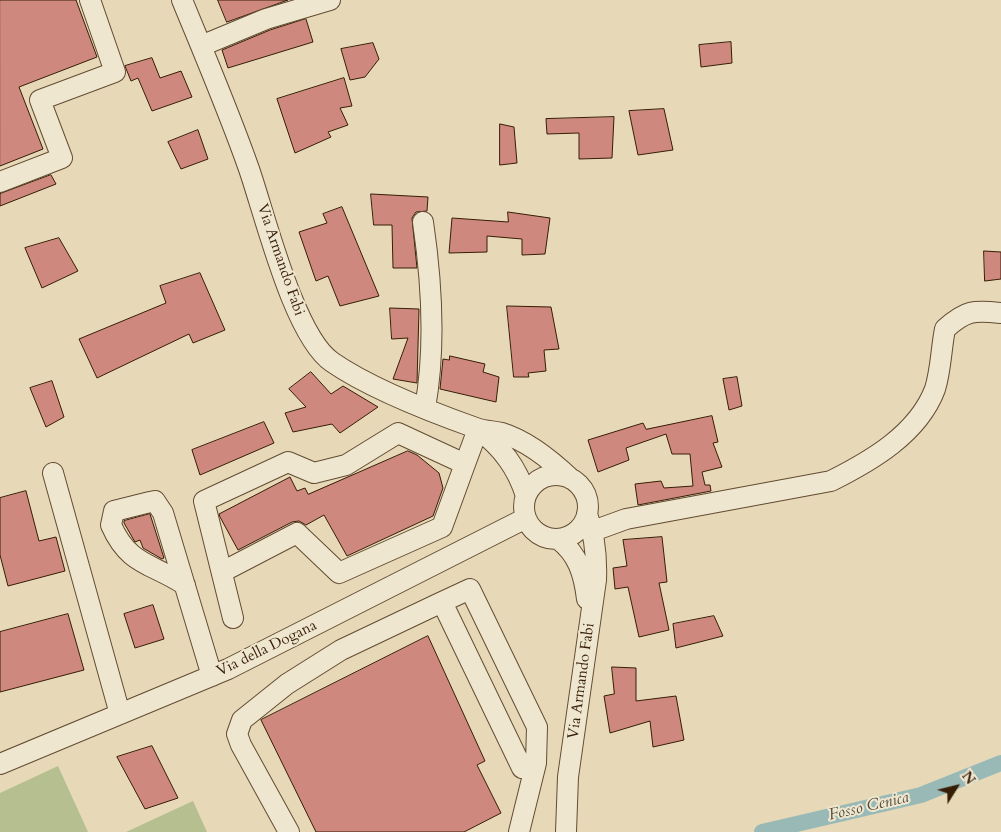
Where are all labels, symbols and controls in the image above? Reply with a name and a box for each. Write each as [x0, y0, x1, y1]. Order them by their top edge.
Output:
street label: Via Armando Fabi [252, 202, 308, 318]
street label: Via della Dogana [214, 617, 320, 681]
street label: Via Armando Fabi [565, 622, 599, 740]
north arrow [931, 762, 981, 812]
text: N [957, 767, 980, 788]
water label: Fosso Cenica [827, 788, 911, 826]

